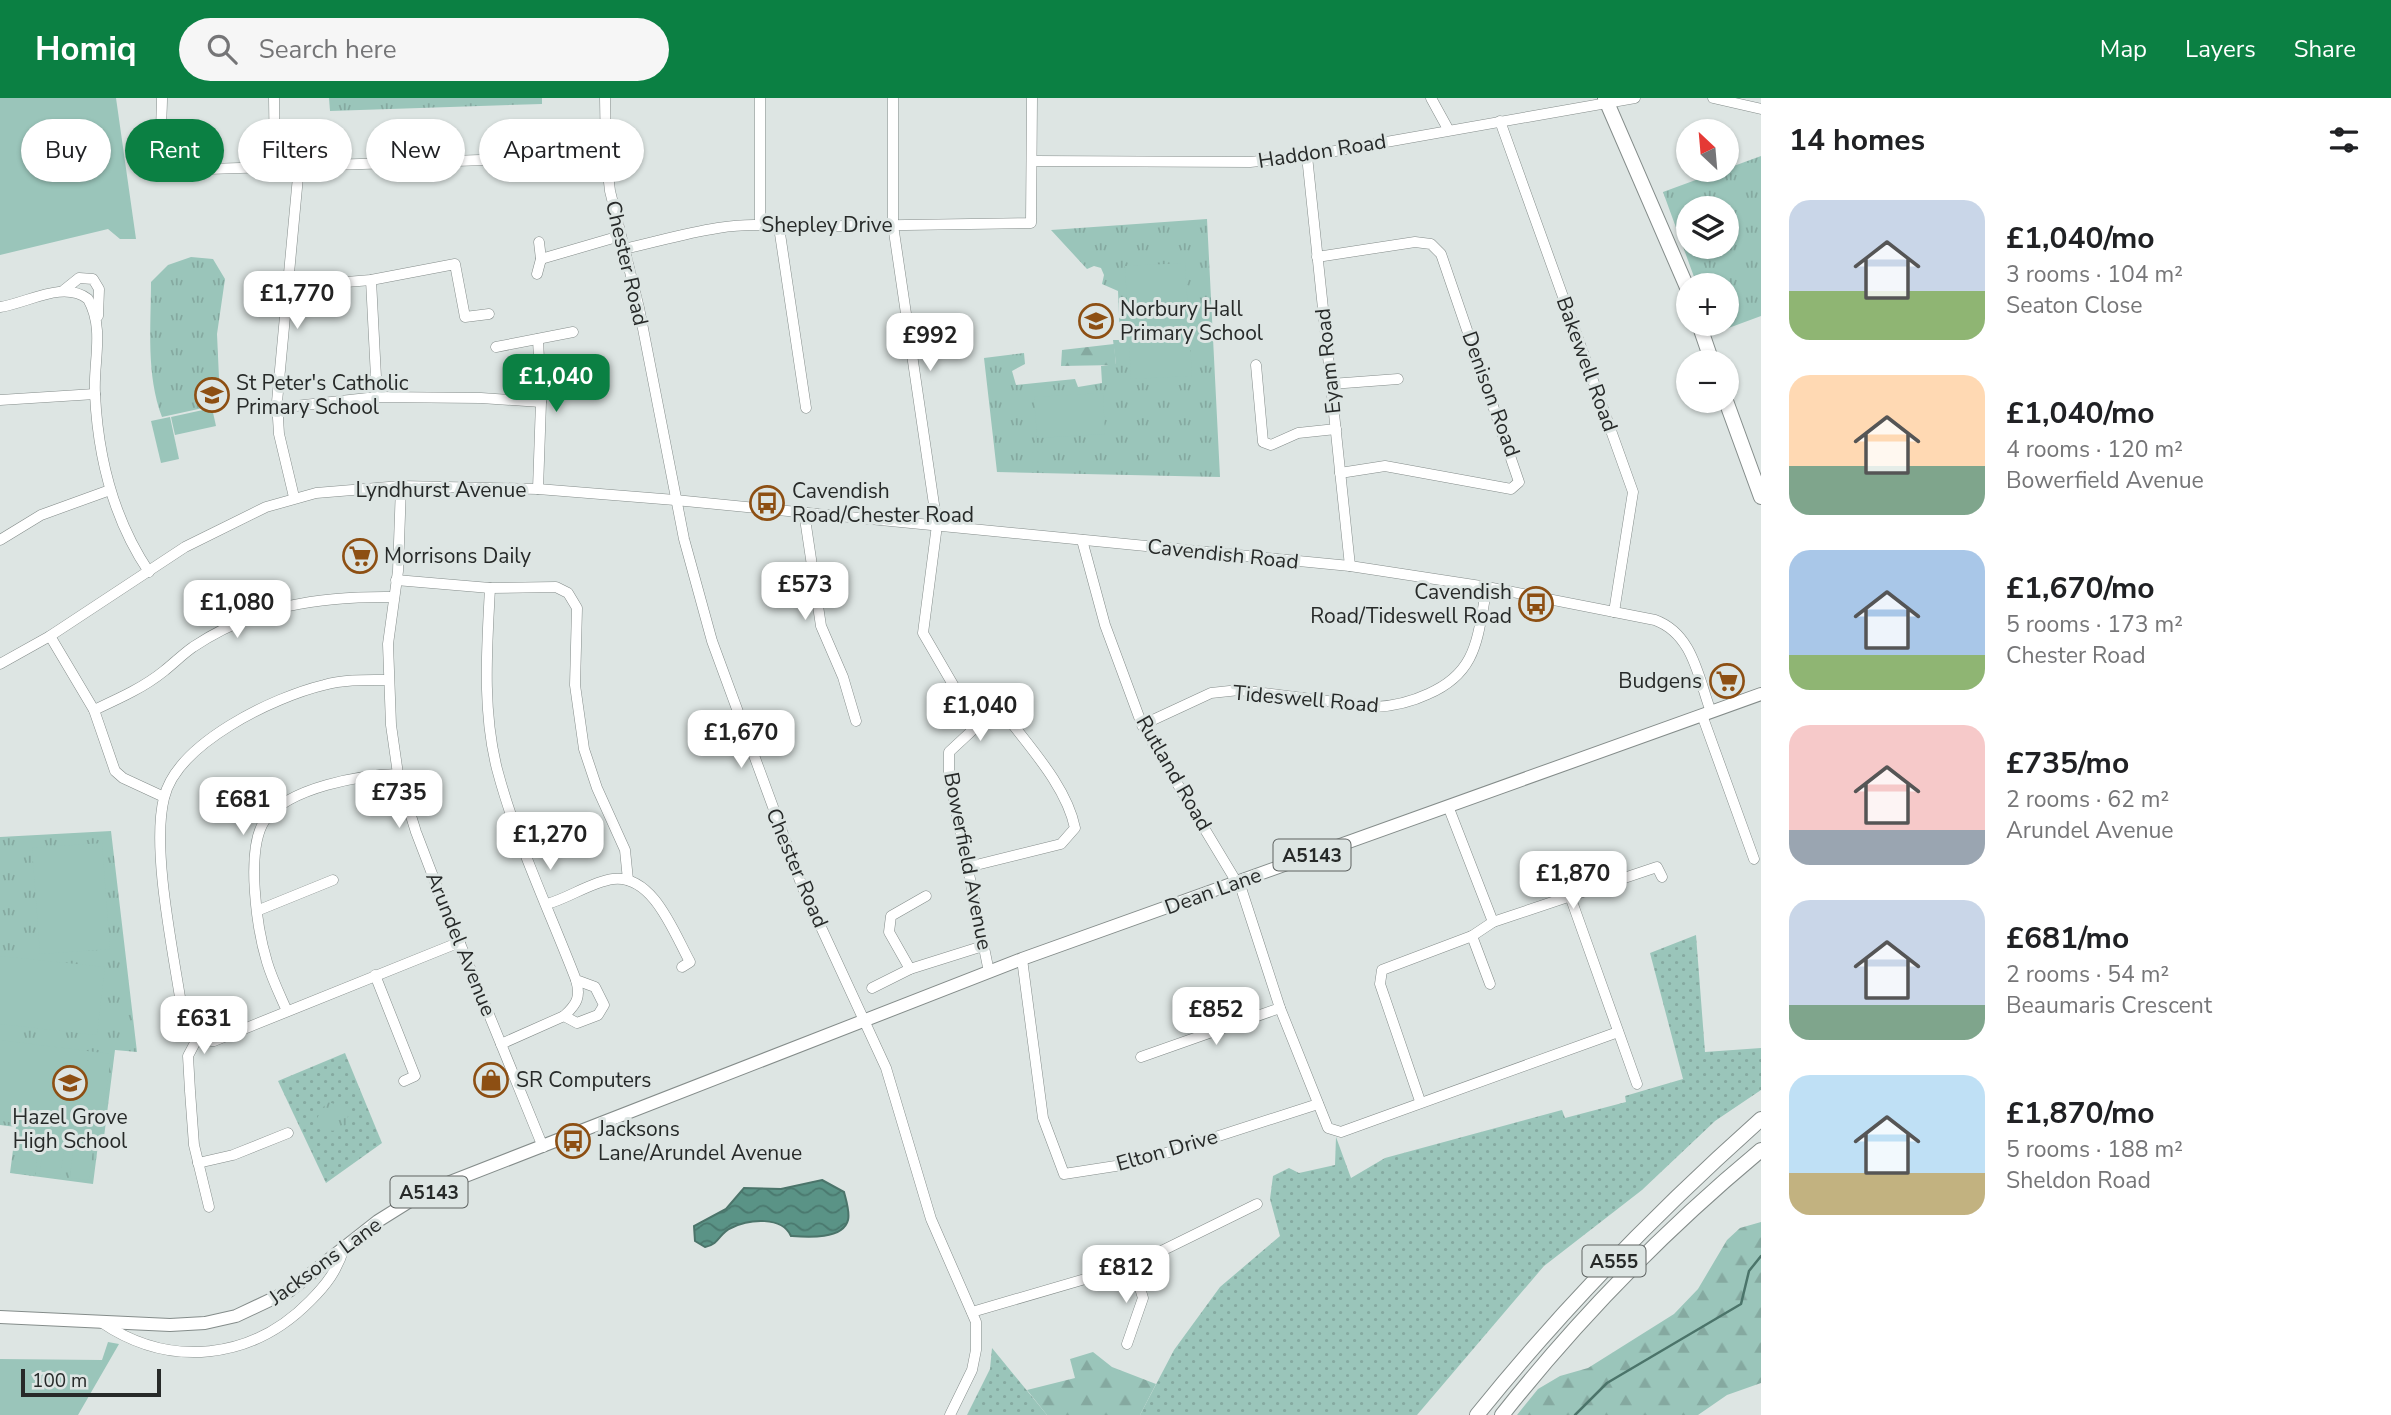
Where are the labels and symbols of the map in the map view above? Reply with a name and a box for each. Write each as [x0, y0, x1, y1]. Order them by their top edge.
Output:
north arrow [1676, 119, 1740, 182]
street label: Haddon Road [1256, 127, 1388, 175]
street label: Chester Road [599, 198, 655, 328]
street label: Shepley Drive [761, 211, 893, 239]
pin: £1,770 [240, 272, 354, 331]
street label: Bakewell Road [1550, 293, 1624, 435]
place label: Norbury Hall Primary School [1120, 295, 1264, 347]
school or university icon: Norbury Hall Primary School [1077, 302, 1115, 340]
street label: Eyam Road [1309, 307, 1347, 415]
pin: £992 [889, 314, 971, 373]
street label: Denison Road [1455, 327, 1527, 461]
pin: £1,040 [499, 354, 613, 414]
place label: St Peter's Catholic Primary School [236, 369, 409, 421]
school or university icon: St Peter's Catholic Primary School [193, 376, 231, 414]
street label: Lyndhurst Avenue [356, 476, 526, 504]
place label: Cavendish Road/Chester Road [792, 477, 974, 529]
bus stop icon: Cavendish Road/Chester Road [748, 484, 786, 522]
street label: Cavendish Road [1146, 532, 1300, 576]
supermarket icon: Morrisons Daily [341, 537, 379, 575]
place label: Morrisons Daily [384, 542, 531, 570]
pin: £573 [764, 562, 846, 622]
place label: Cavendish Road/Tideswell Road [1310, 578, 1512, 630]
pin: £1,080 [180, 580, 294, 640]
bus stop icon: Cavendish Road/Tideswell Road [1517, 585, 1555, 623]
supermarket icon: Budgens [1708, 662, 1746, 700]
place label: Budgens [1618, 667, 1702, 695]
street label: Tideswell Road [1232, 679, 1380, 719]
pin: £1,040 [923, 684, 1037, 743]
pin: £1,670 [684, 710, 798, 770]
street label: Rutland Road [1130, 710, 1218, 836]
pin: £735 [358, 770, 440, 830]
street label: Bowerfield Avenue [937, 770, 999, 952]
pin: £681 [202, 778, 284, 837]
street label: Chester Road [759, 804, 835, 932]
pin: £1,270 [493, 812, 607, 872]
road number: A5143 [1274, 840, 1350, 870]
pin: £1,870 [1516, 852, 1630, 911]
street label: Dean Lane [1161, 861, 1265, 921]
street label: Arundel Avenue [419, 868, 503, 1020]
pin: £852 [1175, 988, 1257, 1047]
pin: £631 [163, 996, 245, 1056]
shop icon: SR Computers [472, 1061, 510, 1099]
school or university icon: Hazel Grove High School [51, 1064, 89, 1102]
place label: SR Computers [516, 1066, 651, 1094]
place label: Hazel Grove High School [12, 1103, 128, 1155]
place label: Jacksons Lane/Arundel Avenue [597, 1115, 802, 1167]
bus stop icon: Jacksons Lane/Arundel Avenue [554, 1122, 592, 1160]
street label: Elton Drive [1113, 1122, 1221, 1178]
road number: A5143 [390, 1176, 467, 1208]
street label: Jacksons Lane [262, 1211, 387, 1312]
pin: £812 [1085, 1246, 1167, 1305]
road number: A555 [1582, 1246, 1646, 1276]
scale bar [21, 1366, 161, 1398]

